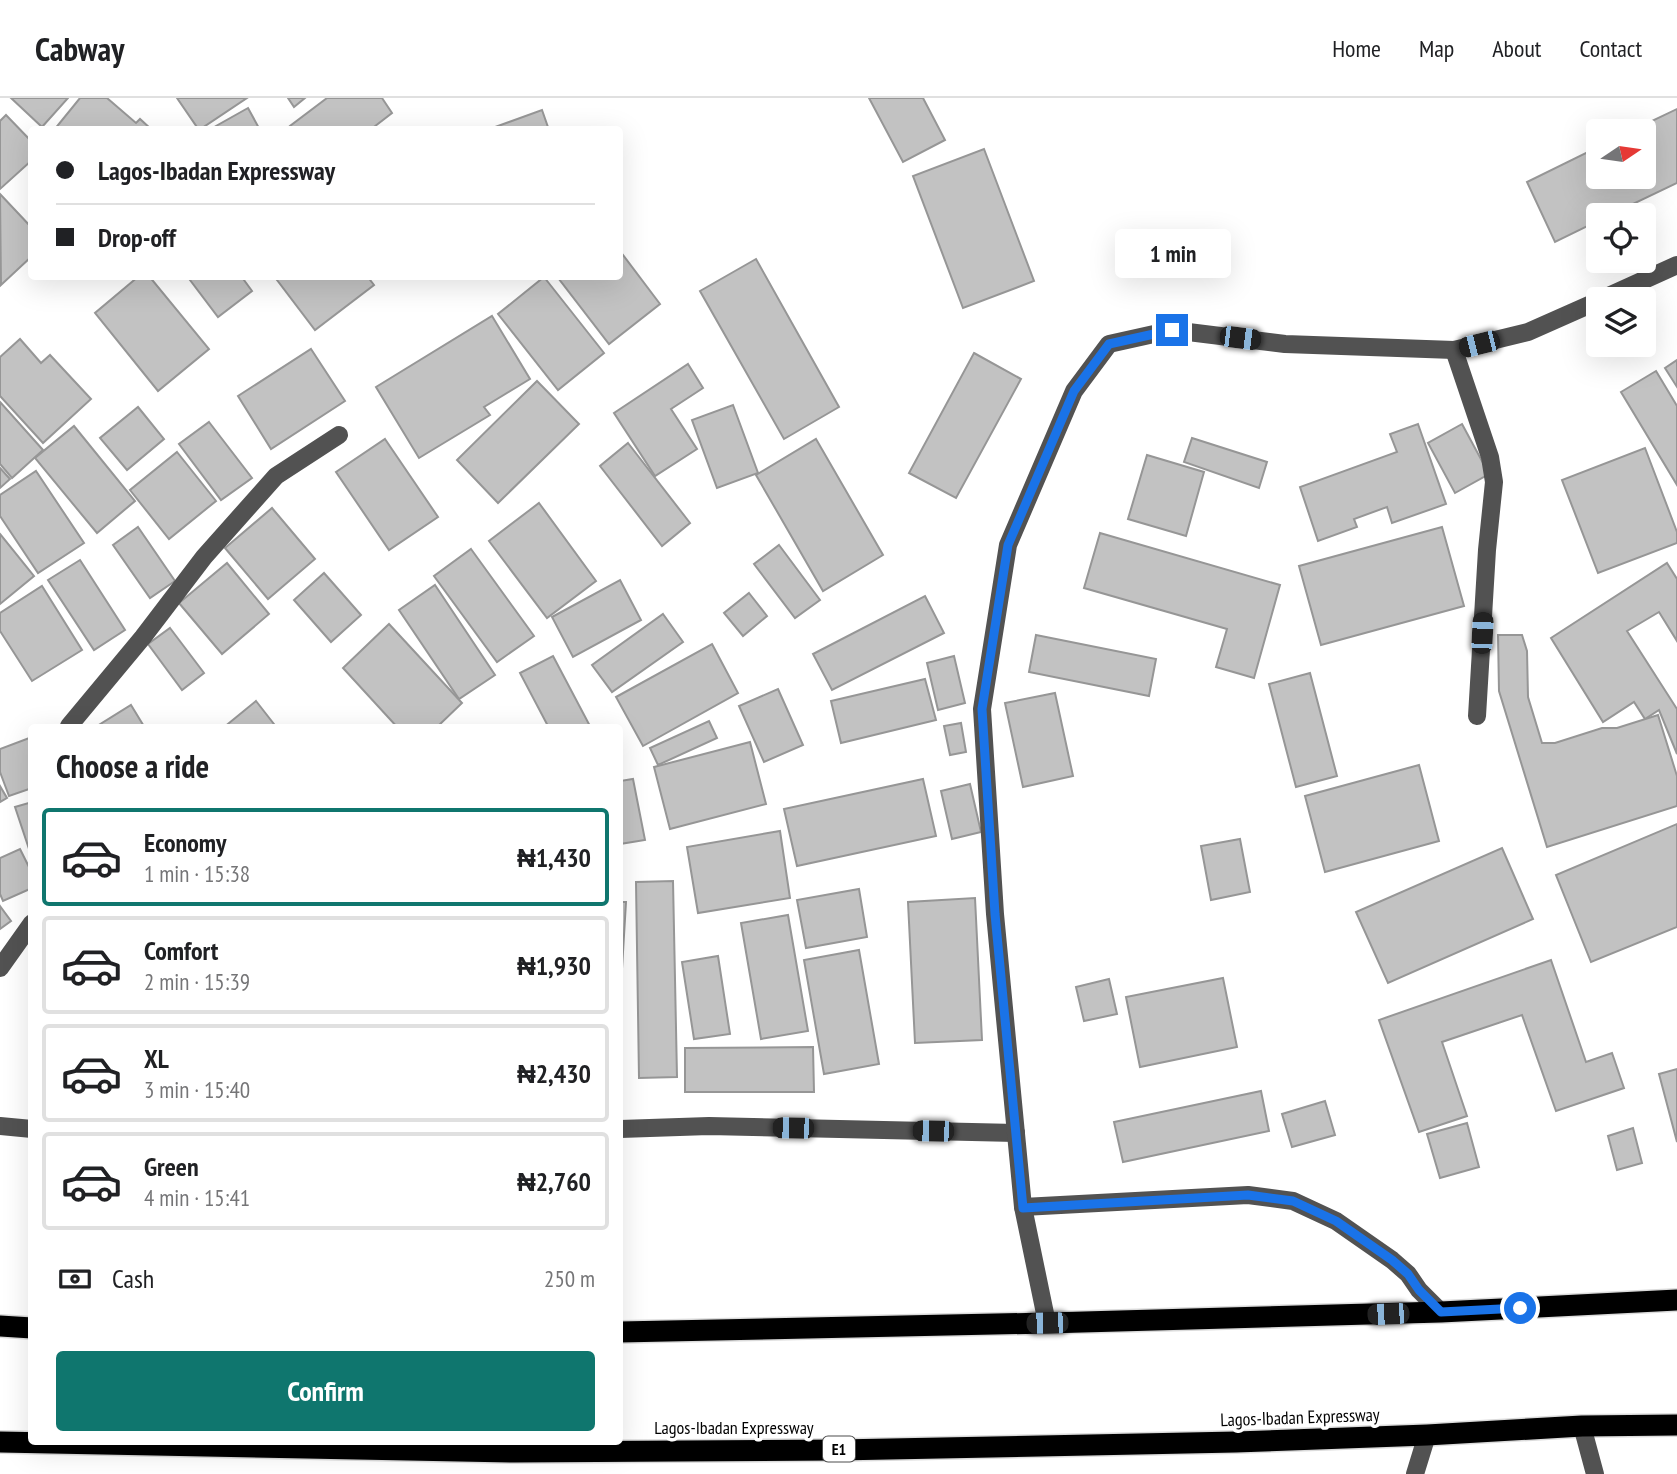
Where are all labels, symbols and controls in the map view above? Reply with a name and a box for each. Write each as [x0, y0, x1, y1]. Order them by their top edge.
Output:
text: Cabway [35, 27, 124, 70]
text: Home [1332, 33, 1381, 64]
text: Map [1419, 33, 1454, 64]
text: About [1492, 33, 1541, 64]
text: Contact [1579, 33, 1642, 64]
north arrow [1586, 119, 1656, 189]
map controls [1586, 119, 1656, 357]
text: Lagos-Ibadan Expressway [98, 154, 335, 187]
button: locate [1586, 203, 1656, 273]
text: Drop-off [98, 221, 176, 254]
callout: 1 min [1114, 229, 1230, 278]
text: 1 min [1150, 239, 1196, 268]
button: layers [1586, 287, 1656, 357]
route end [1156, 314, 1188, 346]
car [1218, 325, 1263, 351]
car [1457, 329, 1502, 359]
car [1471, 611, 1494, 655]
text: Choose a ride [56, 745, 209, 787]
icon: car [60, 826, 123, 889]
text: Economy [144, 826, 226, 859]
text: ₦1,430 [517, 841, 591, 874]
text: 1 min · 15:38 [144, 859, 250, 888]
icon: car [60, 934, 123, 997]
text: Comfort [144, 934, 218, 967]
text: ₦1,930 [517, 949, 591, 982]
text: 2 min · 15:39 [144, 967, 250, 996]
icon: car [60, 1042, 123, 1105]
text: XL [144, 1042, 169, 1075]
text: ₦2,430 [517, 1057, 591, 1090]
text: 3 min · 15:40 [144, 1075, 250, 1104]
car [772, 1117, 815, 1139]
car [912, 1120, 955, 1142]
icon: car [60, 1150, 123, 1213]
text: Green [144, 1150, 199, 1183]
text: ₦2,760 [517, 1165, 591, 1198]
text: 4 min · 15:41 [144, 1183, 250, 1212]
icon: cash [56, 1260, 94, 1298]
text: Cash [112, 1262, 154, 1295]
text: 250 m [544, 1264, 595, 1293]
route start [1504, 1292, 1536, 1324]
car [1367, 1303, 1410, 1325]
car [1026, 1312, 1069, 1334]
button: Confirm [56, 1351, 595, 1431]
street label: Lagos-Ibadan Expressway [1220, 1403, 1380, 1431]
street label: Lagos-Ibadan Expressway [654, 1416, 814, 1439]
road number: E1 [823, 1436, 855, 1462]

